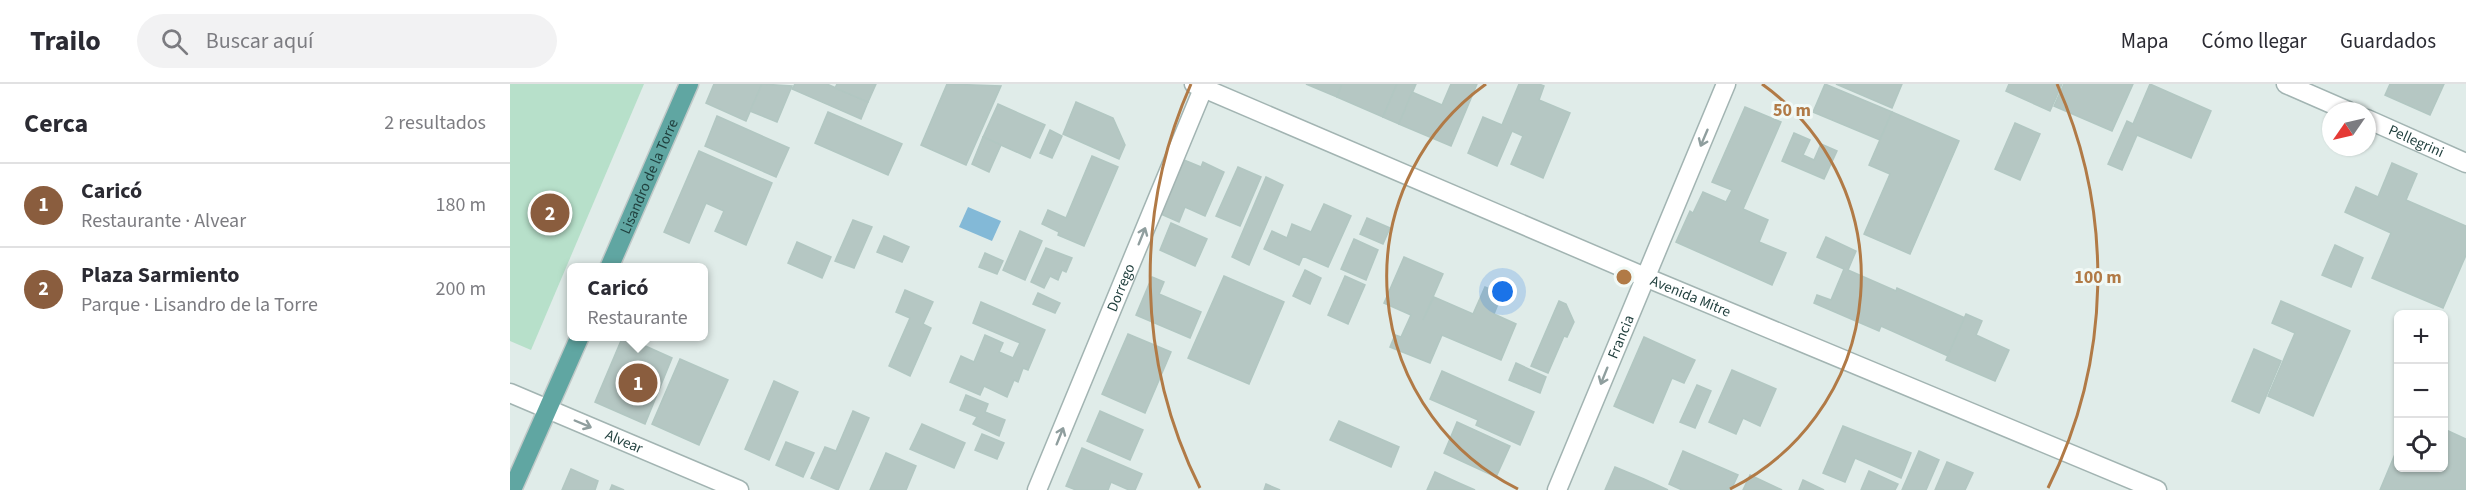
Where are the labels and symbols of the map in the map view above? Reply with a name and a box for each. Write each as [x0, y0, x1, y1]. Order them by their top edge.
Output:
text: 50 m [1773, 98, 1811, 123]
north arrow [2322, 102, 2376, 156]
street label: Lisandro de la Torre [615, 116, 684, 237]
street label: Pellegrini [2385, 120, 2447, 163]
one-way arrow [1697, 129, 1708, 147]
pin: 2 [530, 190, 570, 236]
one-way arrow [1137, 228, 1148, 246]
street label: Dorrego [1102, 261, 1141, 315]
text: 100 m [2074, 265, 2122, 290]
centre of rings [1614, 267, 1634, 287]
street label: Avenida Mitre [1647, 270, 1734, 323]
your location [1488, 277, 1517, 306]
street label: Francia [1603, 312, 1640, 362]
pin: 1 [618, 360, 658, 406]
one-way arrow [1598, 366, 1609, 385]
one-way arrow [574, 419, 592, 430]
street label: Alvear [602, 425, 647, 459]
one-way arrow [1055, 427, 1066, 446]

